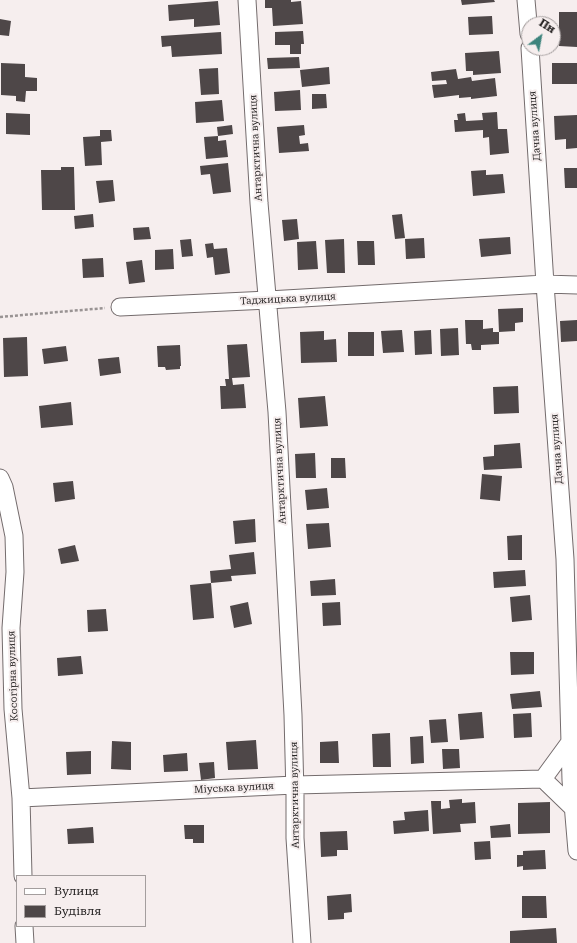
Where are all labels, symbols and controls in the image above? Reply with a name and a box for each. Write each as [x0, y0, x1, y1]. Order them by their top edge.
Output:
north arrow [521, 16, 561, 56]
text: Пн [537, 16, 558, 36]
street label: Дачна вулиця [527, 91, 543, 161]
street label: Антарктична вулиця [247, 94, 265, 202]
street label: Таджицька вулиця [240, 291, 336, 307]
street label: Дачна вулиця [549, 414, 565, 484]
street label: Антарктична вулиця [271, 417, 289, 525]
street label: Косогірна вулиця [5, 630, 21, 722]
street label: Антарктична вулиця [288, 742, 302, 848]
street label: Міуська вулиця [194, 780, 274, 796]
legend [16, 875, 146, 927]
text: Вулиця [54, 884, 99, 898]
text: Будівля [54, 904, 101, 918]

